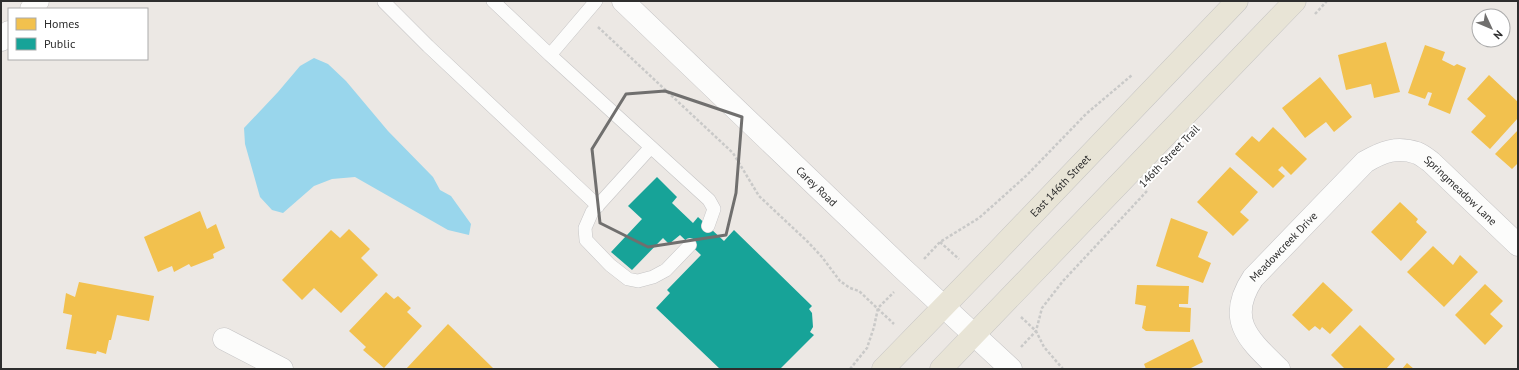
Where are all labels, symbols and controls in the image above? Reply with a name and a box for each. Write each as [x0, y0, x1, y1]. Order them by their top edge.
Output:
legend [8, 8, 148, 60]
north arrow [1471, 8, 1511, 48]
text: Homes [44, 16, 79, 31]
text: N [1491, 27, 1506, 42]
text: Public [44, 36, 76, 51]
street label: 146th Street Trail [1136, 121, 1203, 190]
street label: East 146th Street [1027, 151, 1094, 220]
street label: Springmeadow Lane [1421, 152, 1500, 229]
street label: Carey Road [793, 163, 840, 209]
street label: Meadowcreek Drive [1246, 208, 1321, 284]

